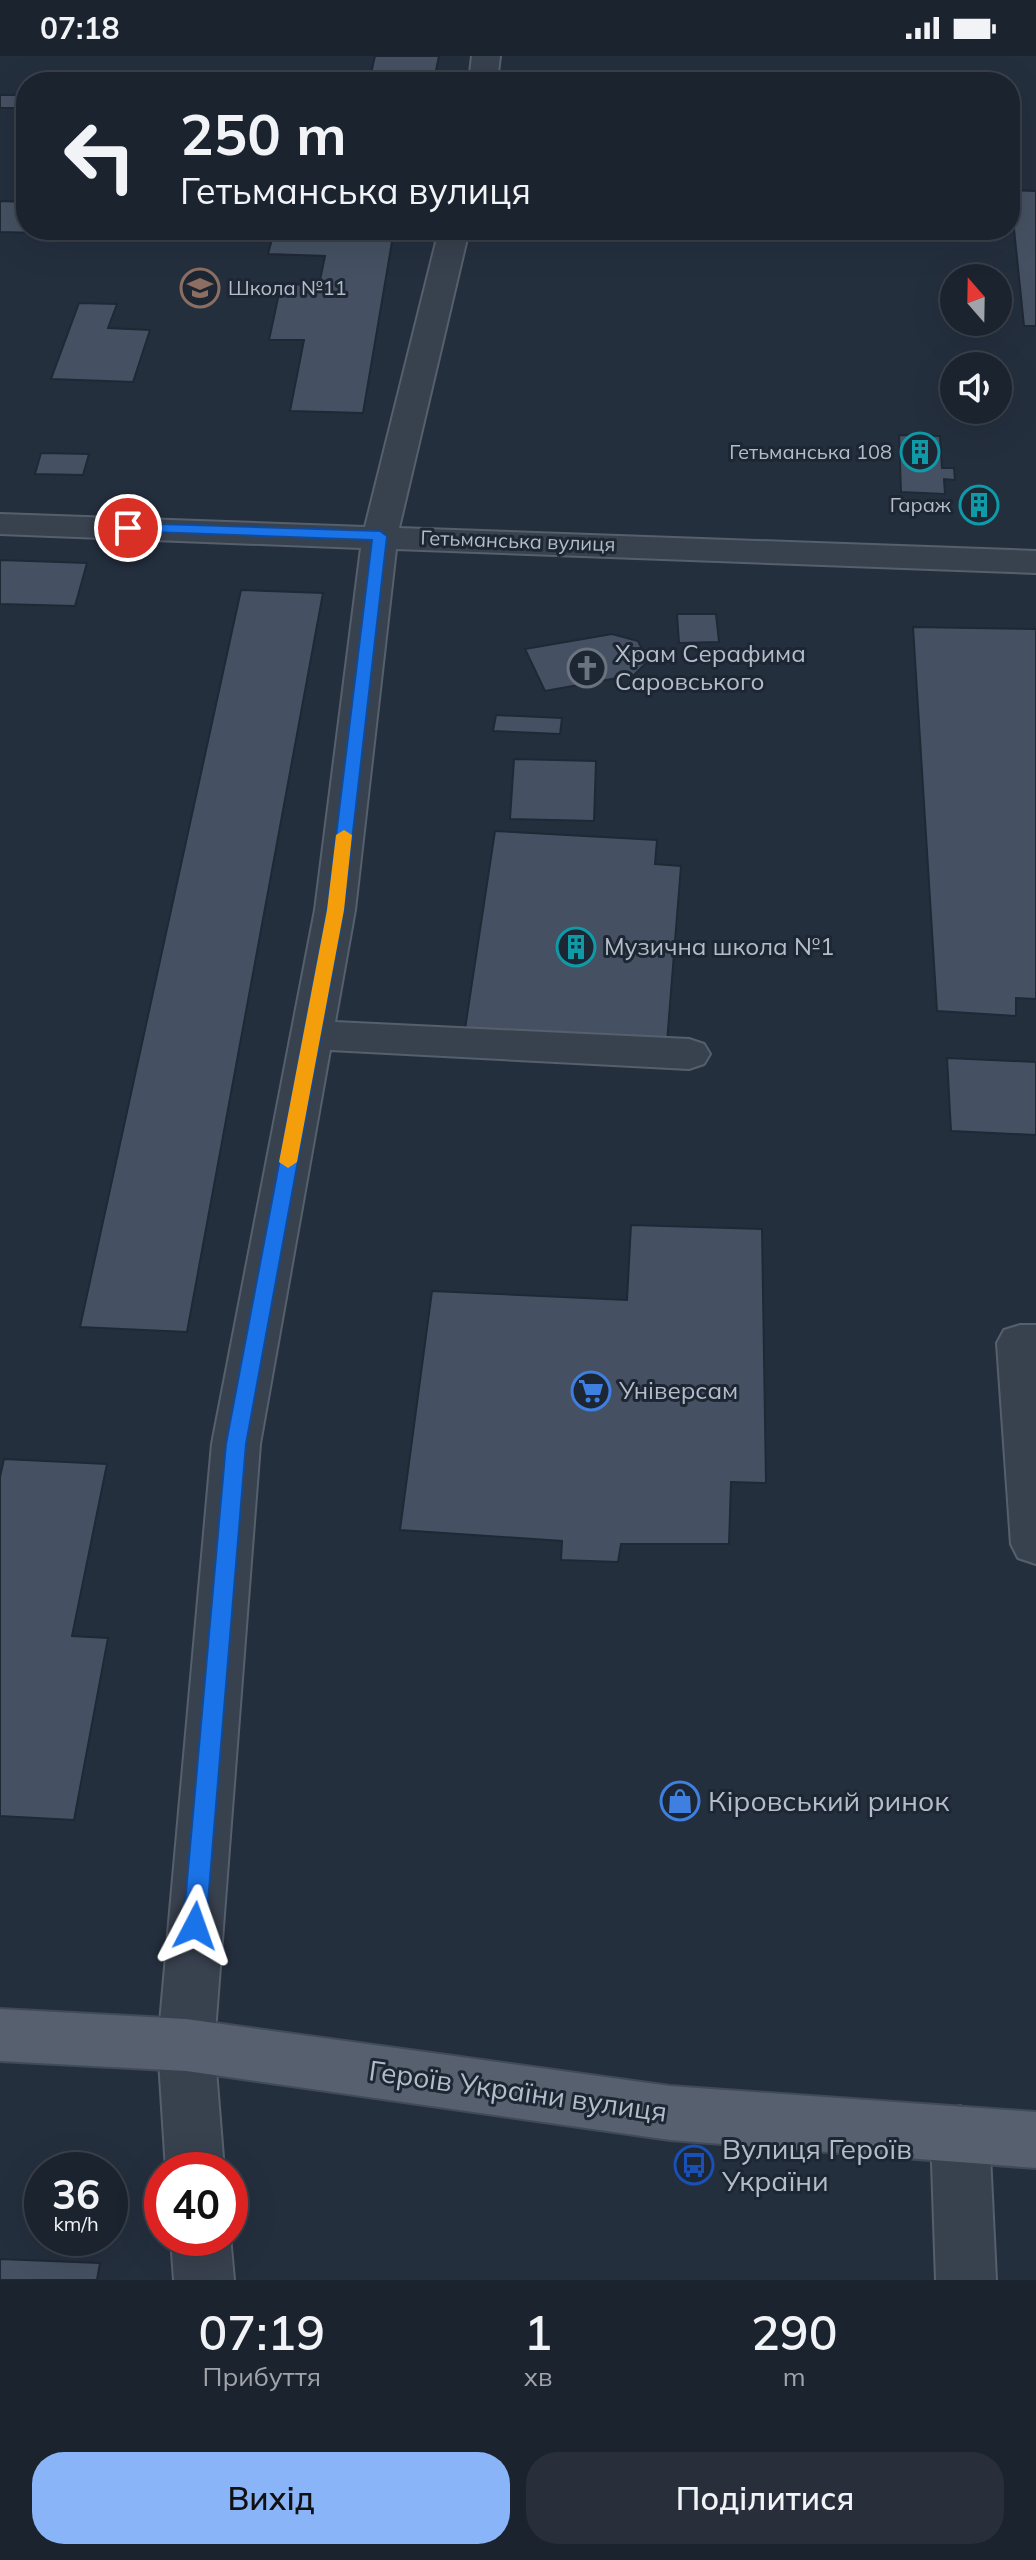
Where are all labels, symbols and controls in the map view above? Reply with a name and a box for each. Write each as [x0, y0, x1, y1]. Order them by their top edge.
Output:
text: 07:18 [40, 9, 119, 47]
text: 250 m [180, 99, 347, 169]
icon: left [48, 104, 152, 208]
text: Гетьманська вулиця [180, 168, 531, 213]
north arrow [940, 264, 1012, 336]
map controls [940, 264, 1012, 424]
school or university icon: Школа №11 [179, 267, 221, 309]
place label: Школа №11 [228, 275, 347, 300]
button: sound [940, 352, 1012, 424]
building icon: Гетьманська 108 [899, 431, 941, 473]
place label: Гетьманська 108 [729, 439, 892, 464]
building icon: Гараж [958, 484, 1000, 526]
place label: Гараж [890, 492, 952, 517]
pin [94, 494, 162, 562]
icon: arrive [106, 506, 150, 550]
street label: Гетьманська вулиця [420, 525, 616, 556]
place label: Храм Серафима Саровського [615, 638, 806, 696]
church icon: Храм Серафима Саровського [566, 647, 608, 689]
building icon: Музична школа №1 [555, 926, 597, 968]
place label: Музична школа №1 [604, 931, 834, 961]
supermarket icon: Універсам [570, 1370, 612, 1412]
place label: Універсам [618, 1375, 738, 1405]
shop icon: Кіровський ринок [659, 1780, 701, 1822]
place label: Кіровський ринок [708, 1783, 950, 1818]
position arrow [153, 1884, 237, 1968]
street label: Героїв України вулиця [367, 2052, 669, 2129]
place label: Вулиця Героїв України [721, 2131, 912, 2198]
bus stop icon: Вулиця Героїв України [673, 2144, 715, 2186]
speed limit sign: 40 [144, 2152, 248, 2256]
text: 36 [52, 2169, 100, 2219]
text: km/h [53, 2211, 99, 2236]
text: 07:19 [199, 2302, 325, 2362]
text: 1 [524, 2302, 552, 2362]
text: 290 [751, 2302, 837, 2362]
text: Прибуття [203, 2360, 321, 2393]
text: хв [524, 2360, 552, 2393]
text: m [783, 2360, 806, 2393]
button: Вихід [32, 2452, 510, 2544]
button: Поділитися [526, 2452, 1004, 2544]

